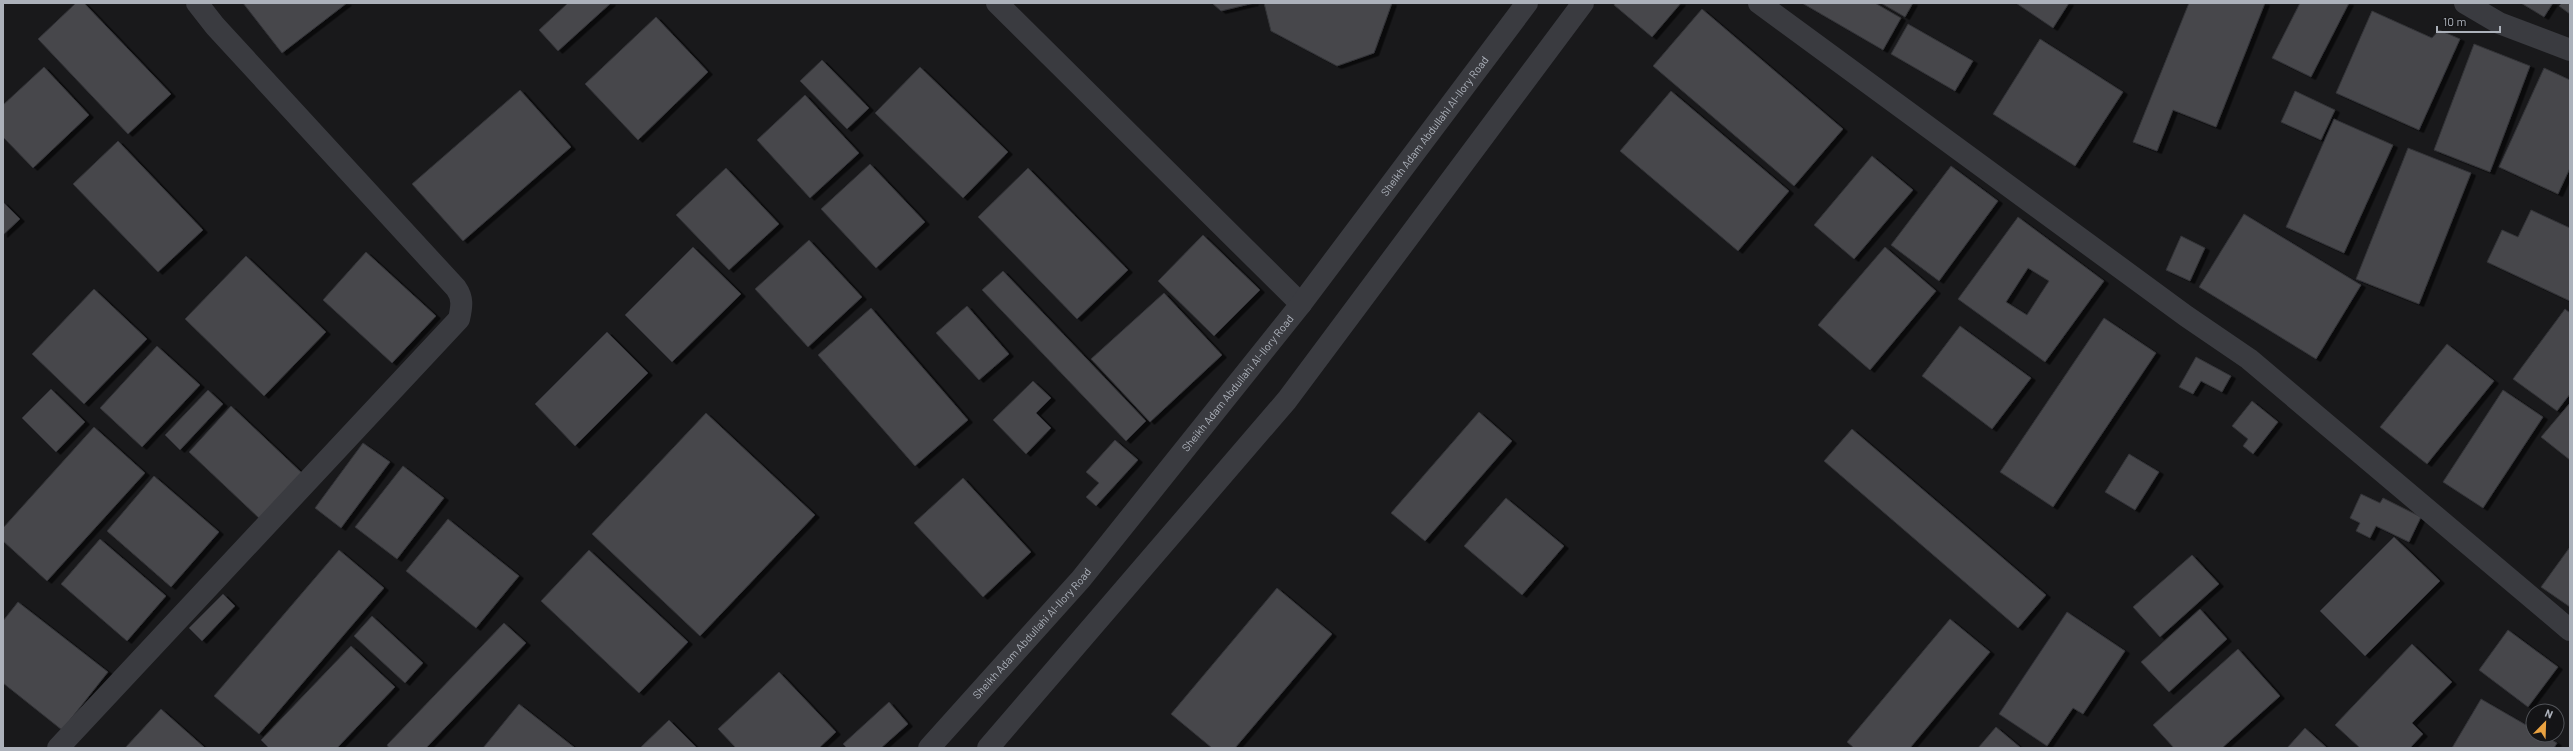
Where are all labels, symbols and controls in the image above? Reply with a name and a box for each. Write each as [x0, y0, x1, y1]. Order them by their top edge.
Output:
scale bar [2437, 8, 2500, 34]
text: 10 m [2443, 14, 2466, 28]
street label: Sheikh Adam Abdullahi Al-Ilory Road [1378, 53, 1491, 198]
street label: Sheikh Adam Abdullahi Al-Ilory Road [1179, 312, 1296, 454]
street label: Sheikh Adam Abdullahi Al-Ilory Road [970, 565, 1093, 701]
north arrow [2525, 703, 2565, 743]
text: N [2543, 706, 2555, 721]

